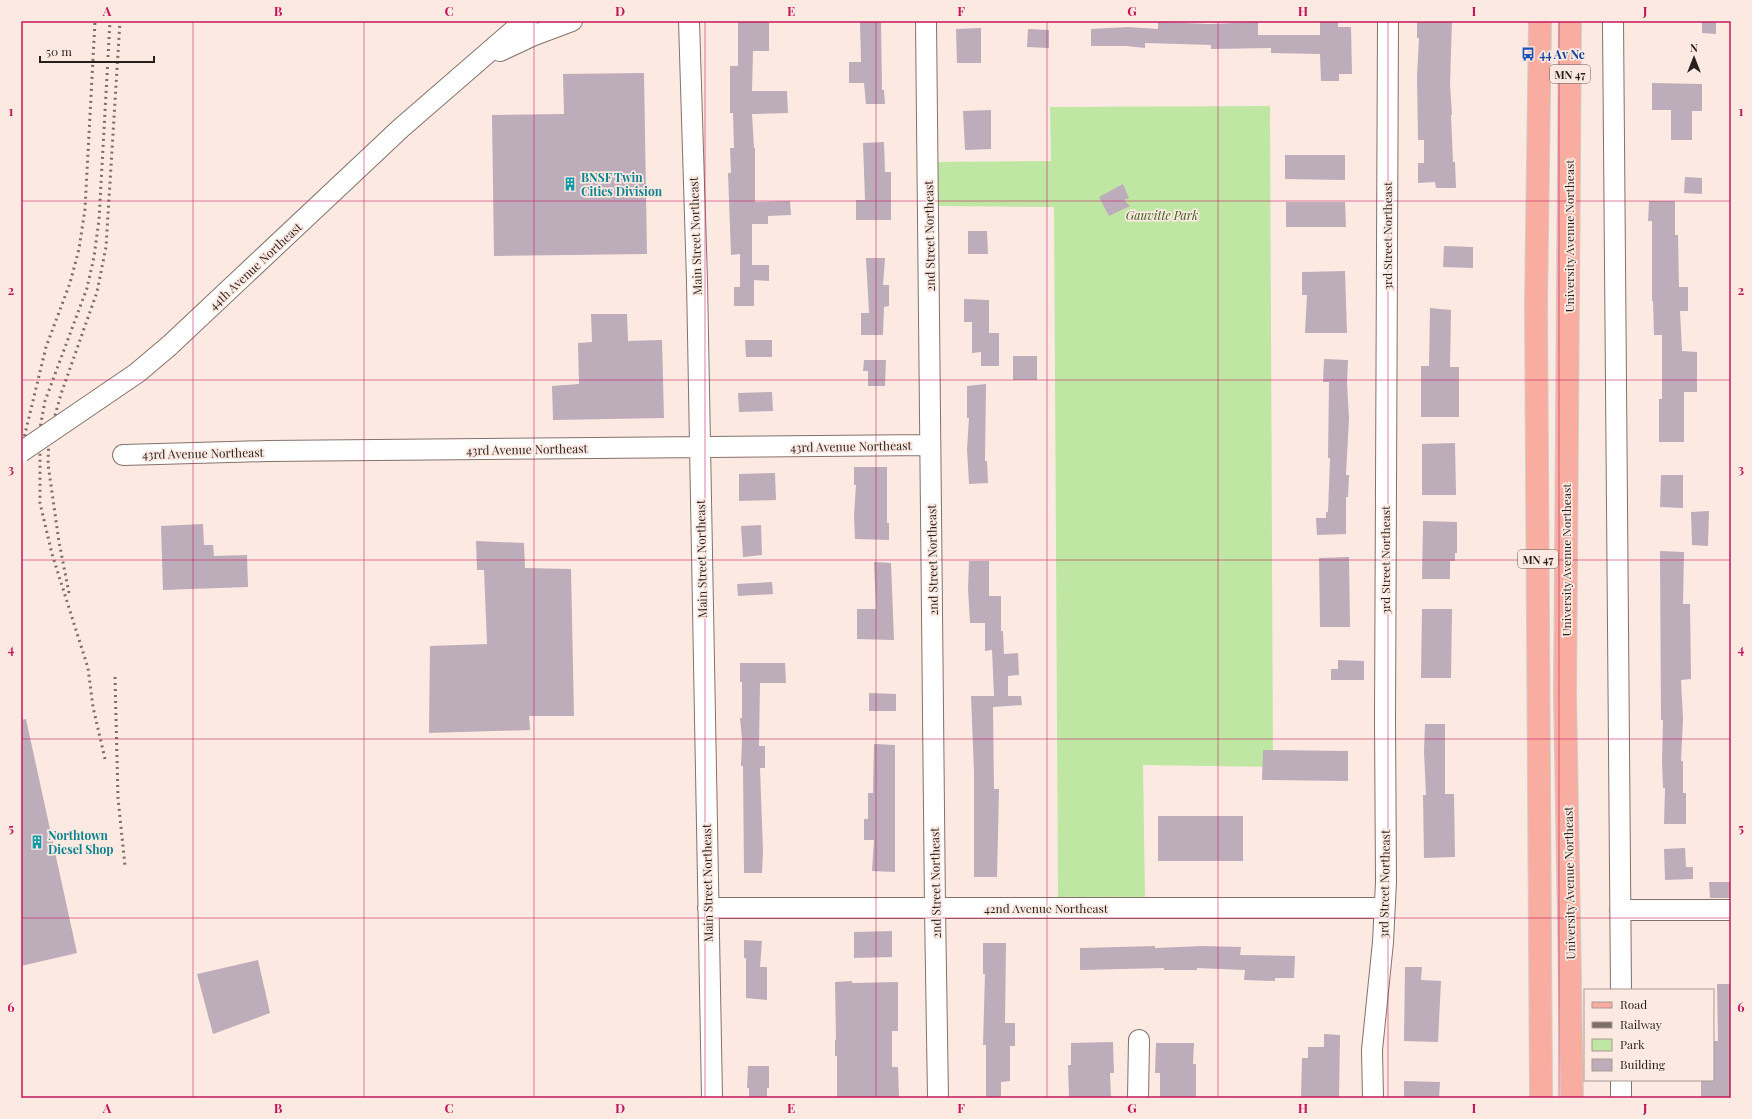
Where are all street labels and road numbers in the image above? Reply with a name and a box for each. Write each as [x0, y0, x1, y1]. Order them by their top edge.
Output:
road number: MN 47 [1550, 65, 1590, 83]
street label: University Avenue Northeast [1561, 159, 1577, 313]
street label: Main Street Northeast [685, 176, 705, 295]
street label: 2nd Street Northeast [920, 180, 938, 292]
street label: 3rd Street Northeast [1379, 181, 1395, 290]
street label: 44th Avenue Northeast [205, 218, 305, 313]
street label: 43rd Avenue Northeast [790, 437, 913, 455]
street label: 43rd Avenue Northeast [466, 440, 589, 458]
street label: 43rd Avenue Northeast [142, 444, 265, 462]
street label: University Avenue Northeast [1558, 483, 1574, 637]
street label: Main Street Northeast [692, 499, 710, 618]
street label: 2nd Street Northeast [923, 504, 941, 616]
street label: 3rd Street Northeast [1377, 505, 1393, 614]
road number: MN 47 [1518, 550, 1558, 568]
street label: University Avenue Northeast [1560, 806, 1578, 960]
street label: Main Street Northeast [698, 823, 716, 942]
street label: 2nd Street Northeast [926, 827, 944, 939]
street label: 3rd Street Northeast [1375, 829, 1393, 938]
street label: 42nd Avenue Northeast [984, 900, 1109, 916]

